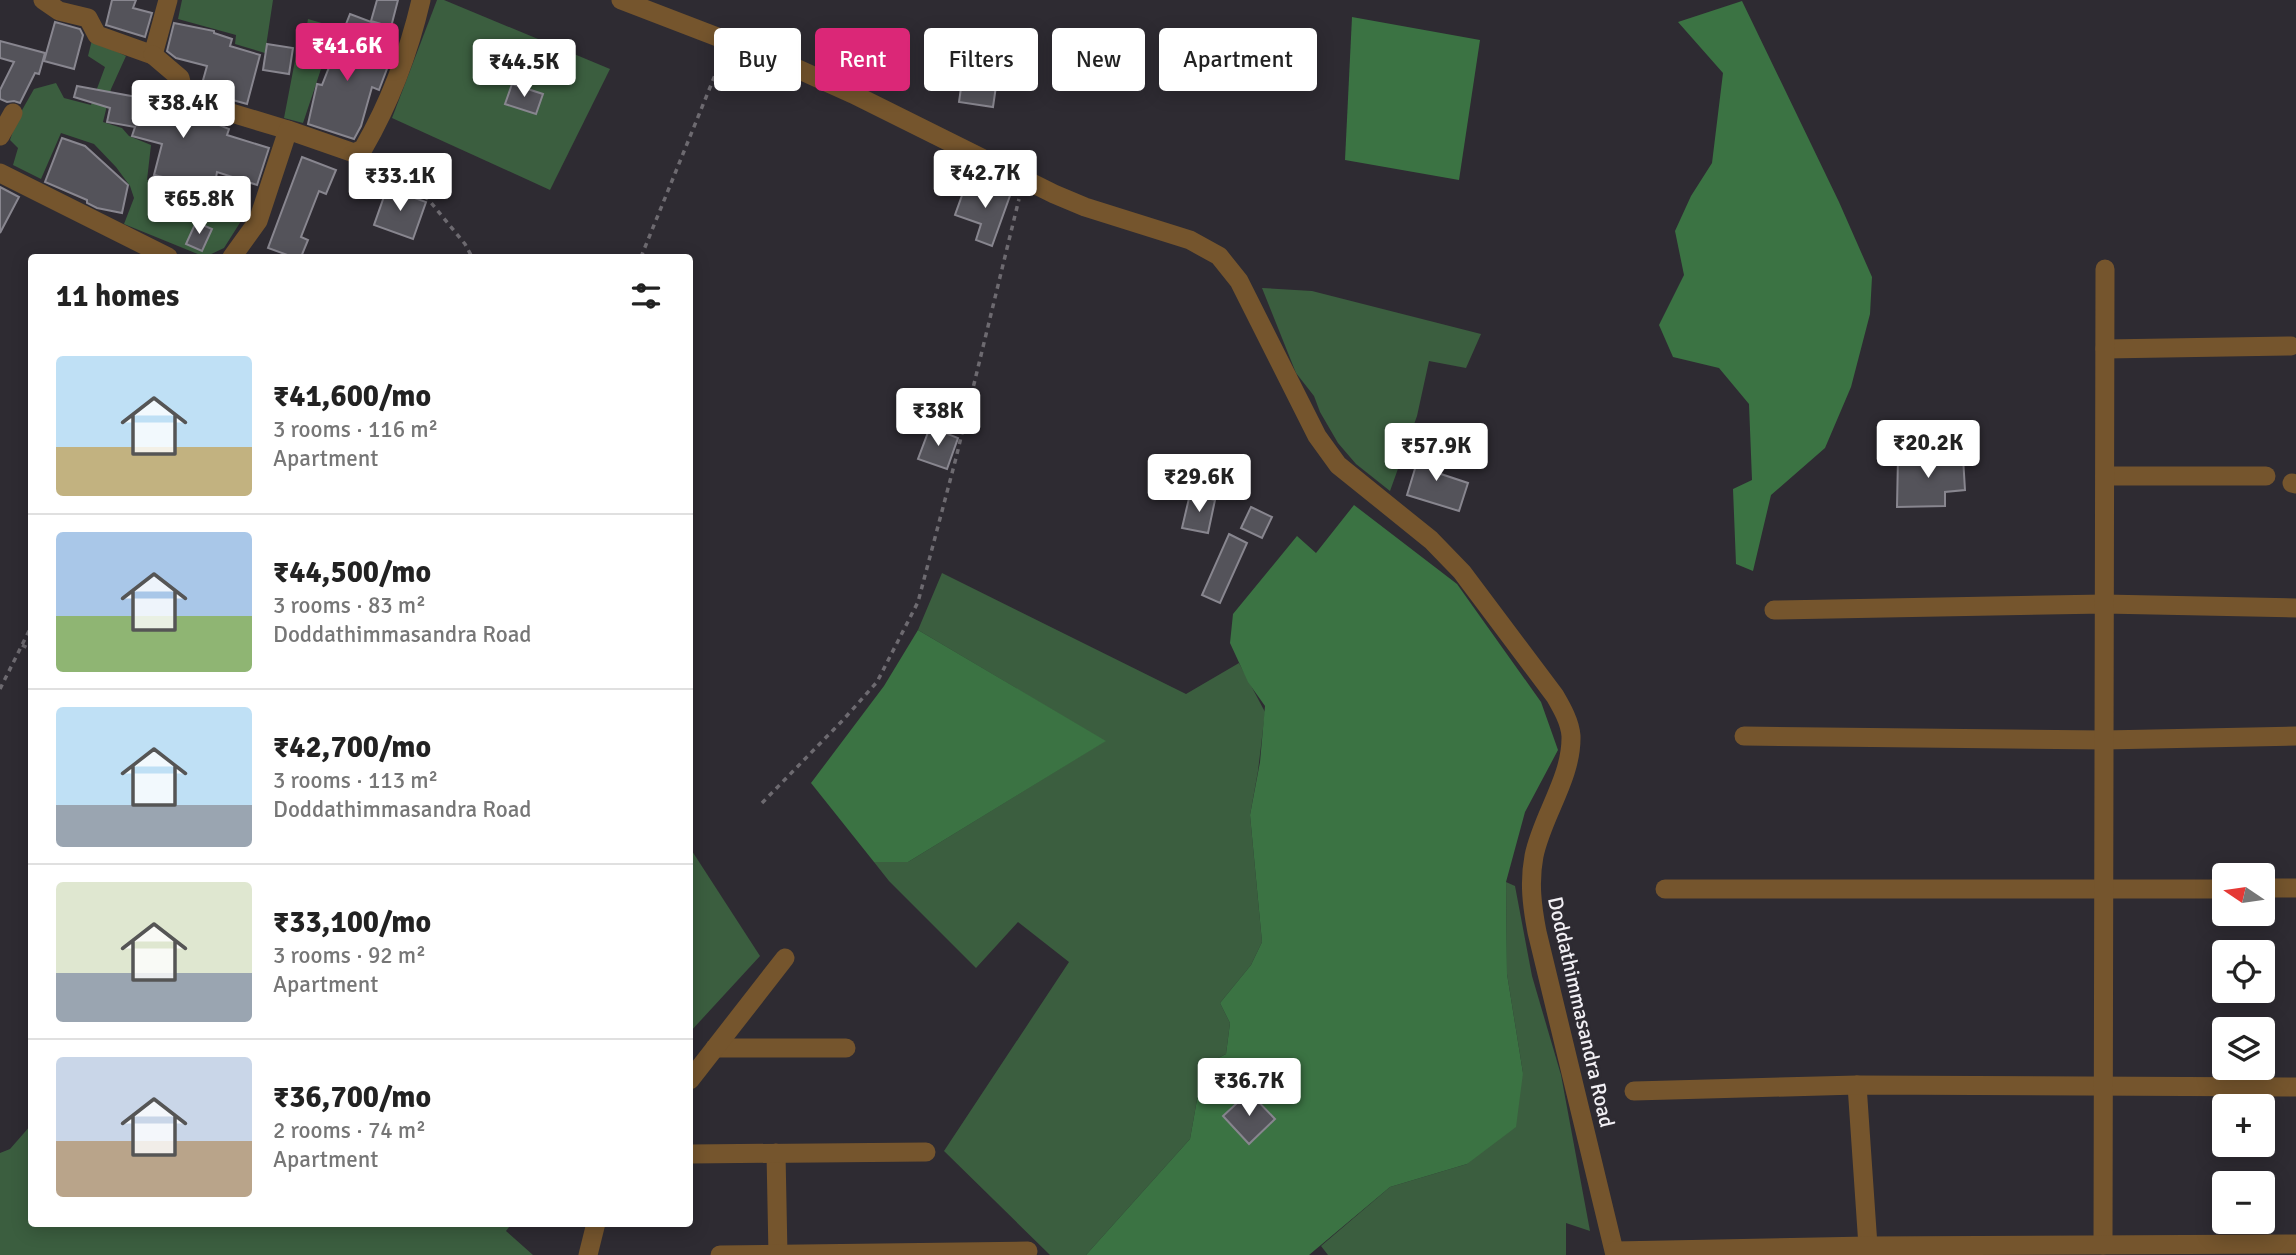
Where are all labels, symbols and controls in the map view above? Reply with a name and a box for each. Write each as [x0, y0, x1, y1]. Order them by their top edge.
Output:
pin: ₹41.6K [290, 24, 404, 83]
chip: Buy [714, 28, 801, 91]
chip: Rent [815, 28, 910, 91]
chip: Filters [924, 28, 1038, 91]
chip: New [1052, 28, 1145, 91]
chip: Apartment [1159, 28, 1317, 91]
text: ₹41.6K [312, 31, 382, 60]
pin: ₹44.5K [467, 40, 581, 99]
text: ₹44.5K [489, 47, 559, 76]
pin: ₹38.4K [126, 80, 240, 140]
text: ₹38.4K [148, 88, 218, 117]
pin: ₹42.7K [928, 150, 1042, 210]
pin: ₹33.1K [343, 154, 457, 213]
text: ₹42.7K [950, 158, 1020, 187]
text: ₹33.1K [365, 161, 435, 190]
pin: ₹65.8K [142, 176, 256, 236]
text: ₹65.8K [164, 184, 234, 213]
icon: filters [627, 277, 665, 315]
text: 11 homes [56, 278, 179, 315]
text: ₹41,600/mo [273, 378, 431, 415]
icon: home [112, 384, 196, 468]
pin: ₹38K [897, 388, 979, 448]
text: ₹38K [912, 396, 964, 425]
text: 3 rooms · 116 m² [273, 415, 438, 444]
pin: ₹20.2K [1871, 420, 1985, 480]
pin: ₹57.9K [1379, 424, 1493, 483]
text: ₹20.2K [1893, 428, 1963, 457]
text: ₹57.9K [1401, 431, 1471, 460]
text: Apartment [273, 444, 378, 473]
pin: ₹29.6K [1142, 454, 1256, 514]
text: ₹29.6K [1164, 462, 1234, 491]
text: ₹44,500/mo [273, 554, 431, 591]
icon: home [112, 560, 196, 644]
text: 3 rooms · 83 m² [273, 591, 426, 620]
text: Doddathimmasandra Road [273, 620, 532, 649]
text: ₹42,700/mo [273, 729, 431, 766]
icon: home [112, 735, 196, 819]
text: 3 rooms · 113 m² [273, 766, 438, 795]
text: Doddathimmasandra Road [273, 795, 532, 824]
north arrow [2212, 863, 2275, 926]
map controls [2212, 863, 2275, 1234]
street label: Doddathimmasandra Road [1542, 894, 1620, 1130]
text: ₹33,100/mo [273, 904, 431, 941]
icon: home [112, 910, 196, 994]
button: locate [2212, 940, 2275, 1003]
text: 3 rooms · 92 m² [273, 941, 426, 970]
text: Apartment [273, 970, 378, 999]
button: layers [2212, 1017, 2275, 1080]
pin: ₹36.7K [1192, 1058, 1306, 1118]
text: ₹36.7K [1214, 1066, 1284, 1095]
text: ₹36,700/mo [273, 1079, 431, 1116]
icon: home [112, 1085, 196, 1169]
button: + [2212, 1094, 2275, 1157]
text: 2 rooms · 74 m² [273, 1116, 426, 1145]
text: Apartment [273, 1145, 378, 1174]
button: − [2212, 1171, 2275, 1234]

